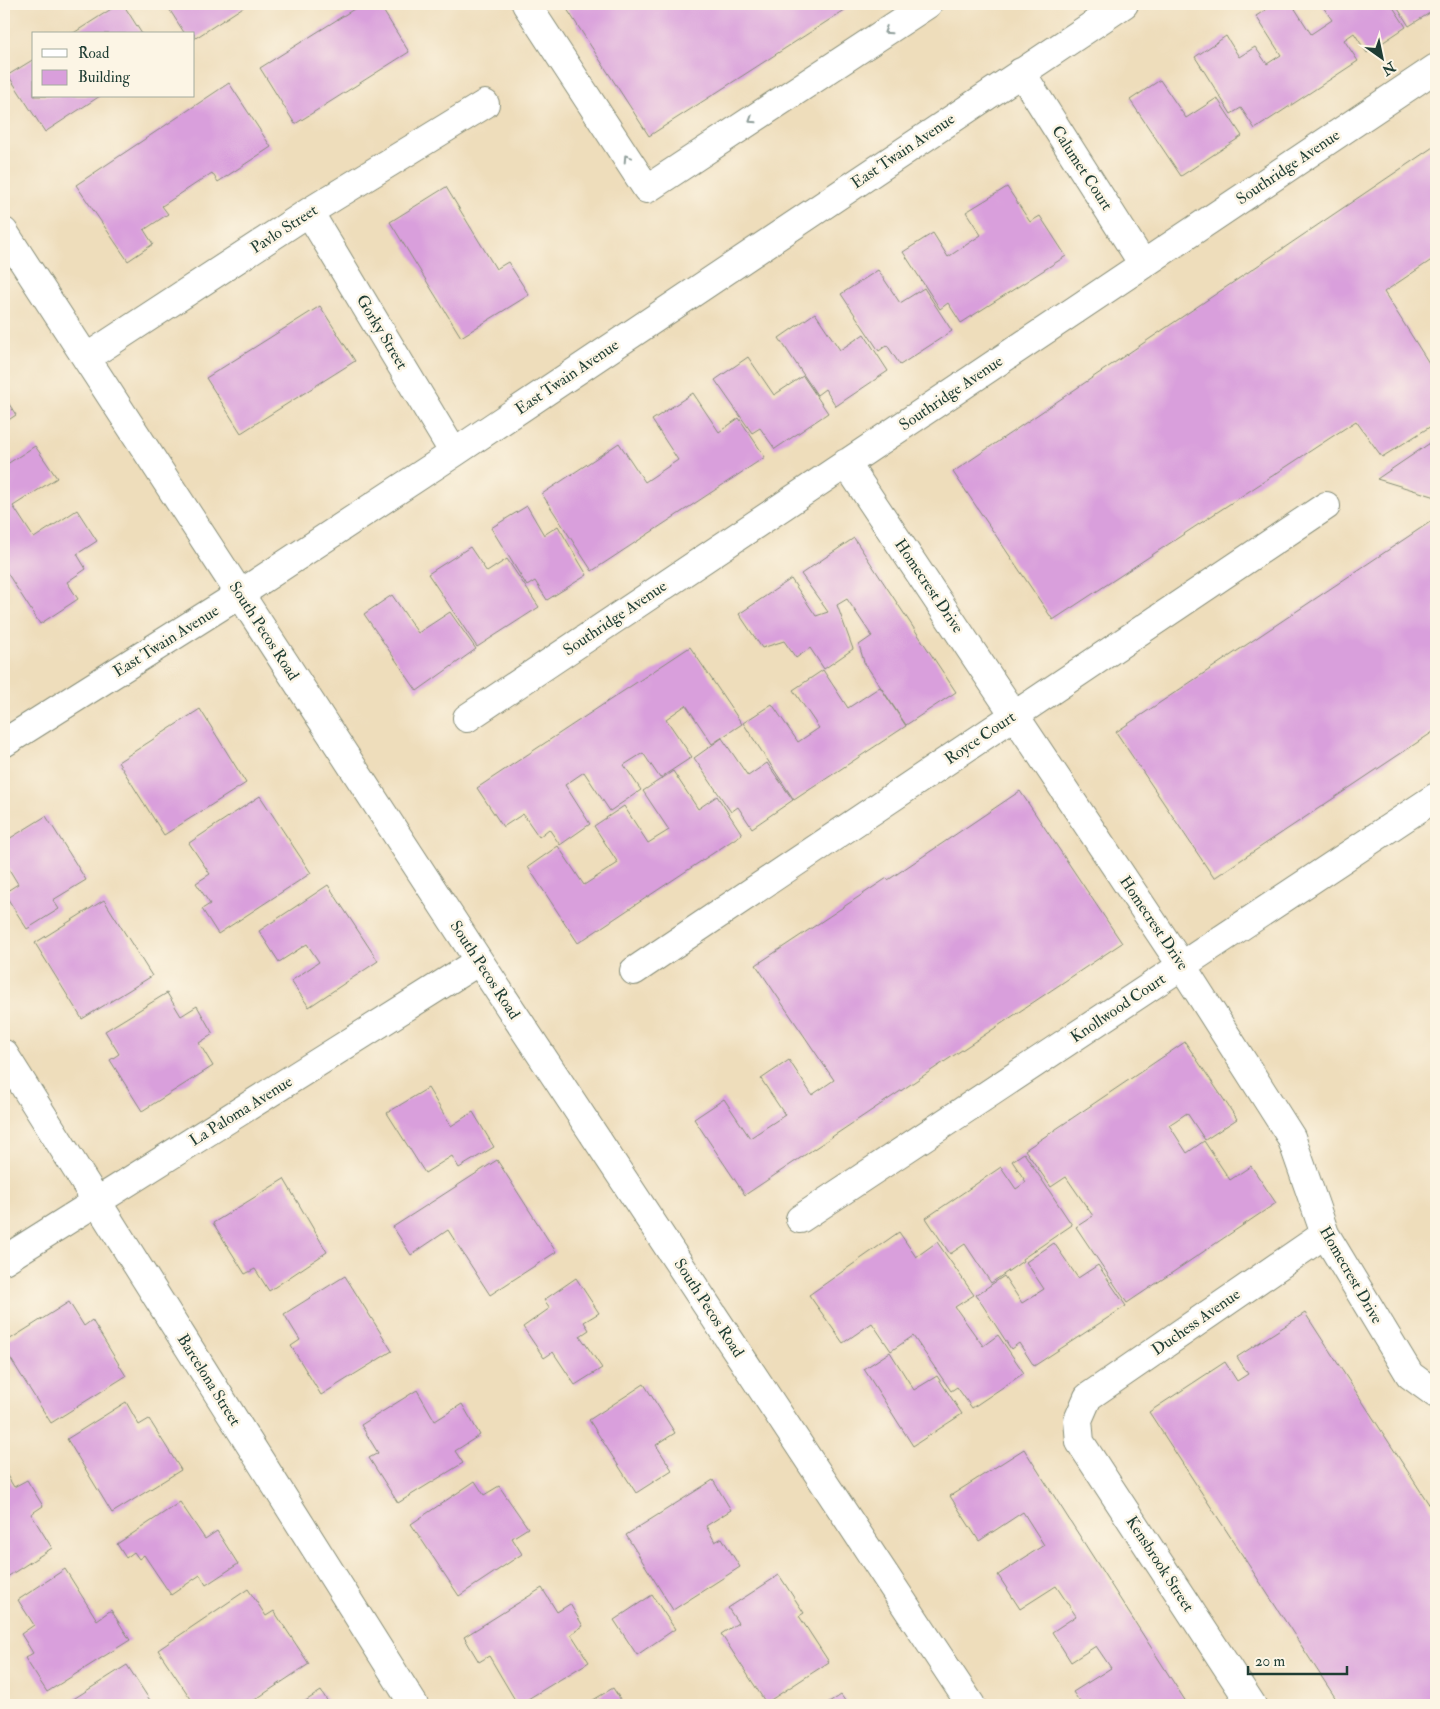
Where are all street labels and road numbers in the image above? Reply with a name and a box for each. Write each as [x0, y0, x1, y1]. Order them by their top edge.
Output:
street label: East Twain Avenue [847, 109, 959, 193]
street label: Calumet Court [1047, 122, 1117, 214]
street label: Southridge Avenue [1232, 125, 1344, 209]
street label: Pavlo Street [247, 200, 321, 258]
street label: Gorky Street [352, 291, 412, 373]
street label: East Twain Avenue [511, 335, 623, 419]
street label: Southridge Avenue [895, 351, 1007, 435]
street label: Homecrest Drive [890, 535, 968, 637]
street label: Southridge Avenue [559, 576, 671, 660]
street label: South Pecos Road [225, 578, 303, 684]
street label: East Twain Avenue [109, 600, 223, 681]
street label: Royce Court [941, 707, 1019, 769]
street label: Homecrest Drive [1115, 872, 1193, 974]
street label: South Pecos Road [446, 917, 524, 1023]
street label: Knollwood Court [1067, 969, 1169, 1047]
street label: La Paloma Avenue [186, 1071, 296, 1151]
street label: Homecrest Drive [1315, 1223, 1387, 1328]
street label: South Pecos Road [670, 1255, 748, 1361]
street label: Duchess Avenue [1148, 1284, 1244, 1360]
street label: Barcelona Street [173, 1330, 245, 1430]
street label: Kensbrook Street [1122, 1512, 1198, 1616]

